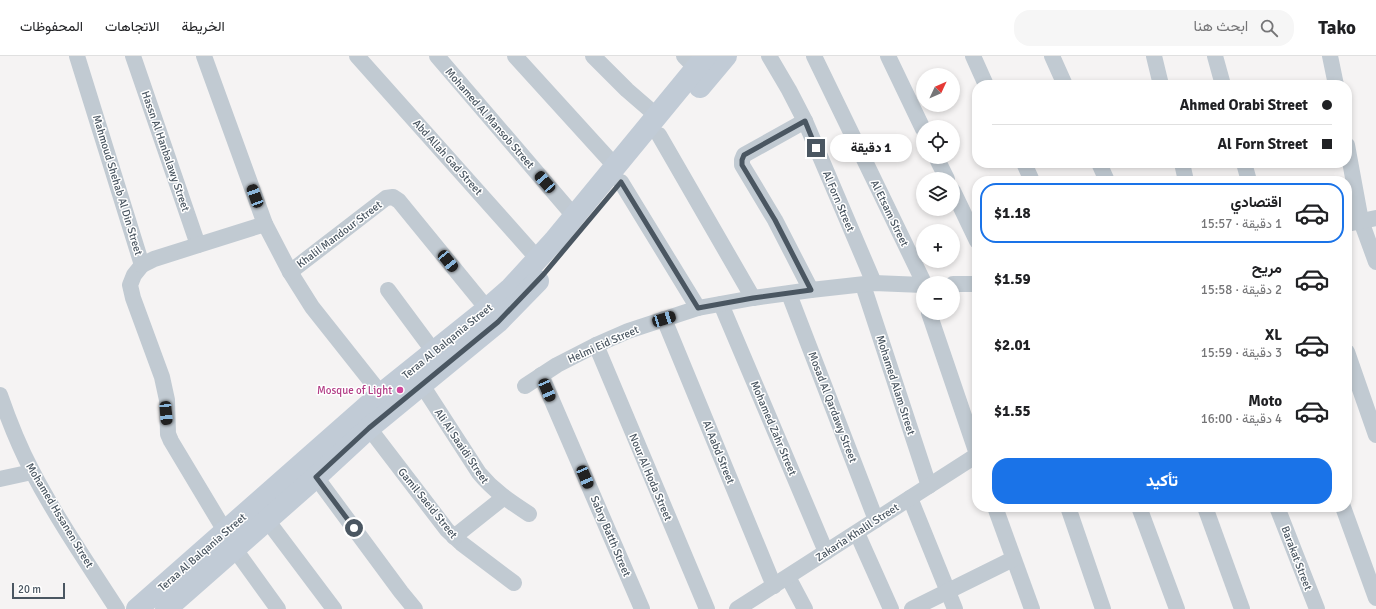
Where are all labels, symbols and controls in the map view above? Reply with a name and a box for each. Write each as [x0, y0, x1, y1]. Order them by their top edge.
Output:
search box [1014, 10, 1294, 46]
text: Tako [1318, 16, 1356, 40]
text: ابحث هنا [1194, 17, 1248, 35]
icon: search [1258, 17, 1280, 39]
text: المحفوظات [20, 18, 83, 35]
text: الاتجاهات [105, 18, 159, 35]
text: الخريطة [181, 18, 225, 35]
street label: Mohamed Al Mansob Street [442, 65, 537, 171]
north arrow [916, 68, 960, 112]
map controls [916, 68, 960, 320]
street label: Hassn Al Hanbalawy Street [139, 89, 192, 213]
text: Ahmed Orabi Street [1180, 96, 1308, 114]
street label: Mahmoud Shehab Al Din Street [90, 113, 145, 257]
street label: Abd Allah Gad Street [410, 117, 485, 198]
button: locate [916, 120, 960, 164]
callout: 1 دقيقة [830, 134, 912, 162]
text: Al Forn Street [1218, 135, 1308, 153]
route end [807, 139, 825, 157]
text: 1 دقيقة [851, 140, 891, 156]
car [533, 169, 557, 195]
street label: Al Forn Street [820, 169, 857, 234]
button: layers [916, 172, 960, 216]
street label: Al Etsam Street [868, 178, 911, 249]
car [245, 183, 265, 209]
text: اقتصادي [1230, 193, 1282, 211]
icon: car [1294, 195, 1330, 231]
street label: Khalil Mandour Street [294, 198, 384, 271]
text: $1.18 [994, 204, 1031, 222]
text: 1 دقيقة · 15:57 [1201, 216, 1282, 232]
button: + [916, 224, 960, 268]
car [436, 248, 460, 274]
text: مريح [1252, 259, 1282, 277]
icon: car [1294, 261, 1330, 297]
text: $1.59 [994, 270, 1031, 288]
button: − [916, 276, 960, 320]
text: 2 دقيقة · 15:58 [1201, 282, 1282, 298]
street label: Teraa Al Balqania Street [400, 301, 495, 382]
car [651, 310, 677, 328]
street label: Helmi Eid Street [566, 323, 641, 366]
text: XL [1265, 326, 1282, 344]
icon: car [1294, 327, 1330, 363]
street label: Mohamed Alam Street [873, 334, 918, 437]
text: $2.01 [994, 336, 1031, 354]
text: 3 دقيقة · 15:59 [1201, 345, 1282, 361]
street label: Mosad Al Qardawy Street [805, 350, 860, 464]
car [537, 377, 557, 403]
street label: Mohamed Zahr Street [748, 379, 799, 478]
place label: Mosque of Light [317, 384, 392, 397]
marker: Mosque of Light [395, 385, 405, 395]
text: Moto [1248, 392, 1282, 410]
icon: car [1294, 393, 1330, 429]
car [159, 401, 173, 425]
text: $1.55 [994, 402, 1031, 420]
street label: Ali Al Saaidi Street [432, 406, 492, 486]
text: 4 دقيقة · 16:00 [1201, 411, 1282, 427]
street label: Al Aabd Street [700, 419, 737, 486]
street label: Nour Al Hoda Street [626, 432, 675, 523]
button: تأكيد [992, 458, 1332, 504]
street label: Mohamed Hssanen Street [23, 461, 96, 570]
car [575, 464, 595, 490]
street label: Gamil Saeid Street [395, 465, 460, 541]
street label: Sabry Batth Street [588, 494, 633, 579]
street label: Zakaria Khalil Street [813, 501, 901, 564]
street label: Teraa Al Balqania Street [156, 511, 249, 594]
route start [345, 519, 363, 537]
street label: Barakat Street [1278, 524, 1315, 592]
scale bar [12, 581, 65, 600]
text: 20 m [18, 583, 41, 596]

